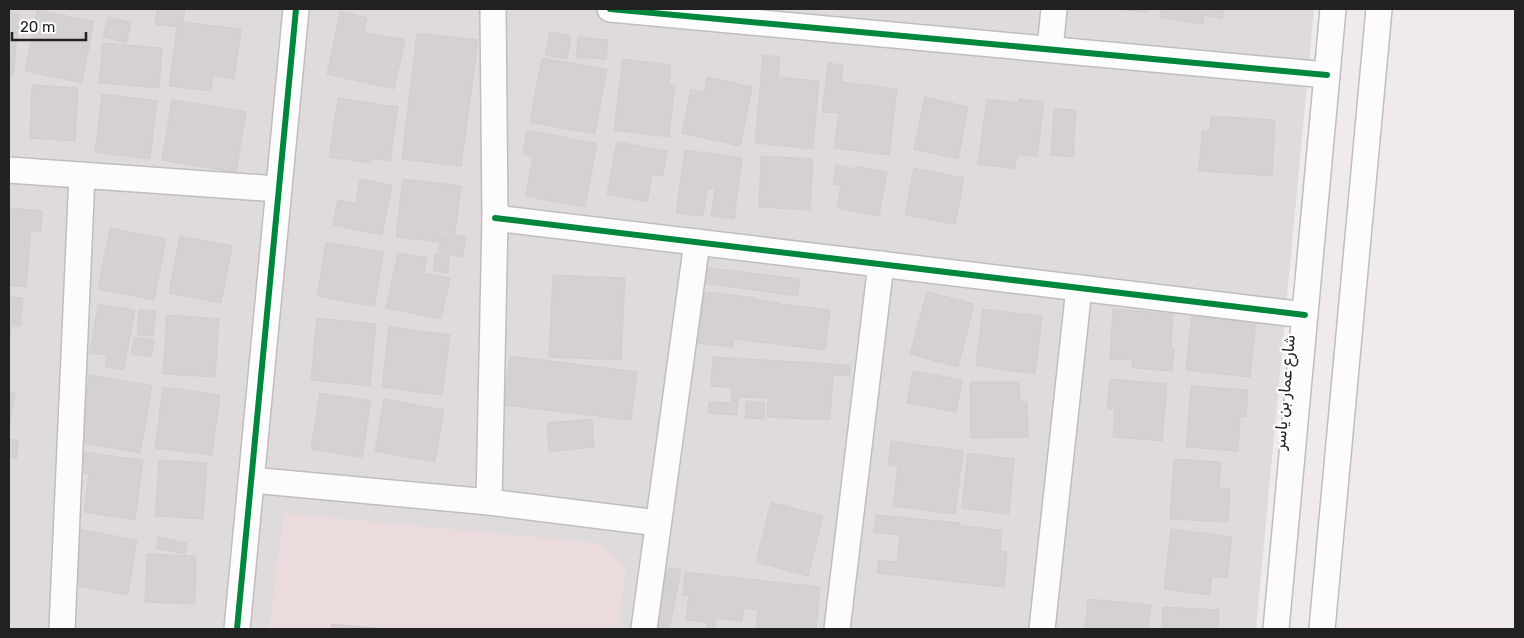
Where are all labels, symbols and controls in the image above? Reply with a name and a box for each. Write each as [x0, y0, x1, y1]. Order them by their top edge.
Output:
scale bar [12, 10, 86, 42]
text: 20 m [20, 18, 55, 36]
street label: شارع عمار بن ياسر [1270, 334, 1301, 452]

